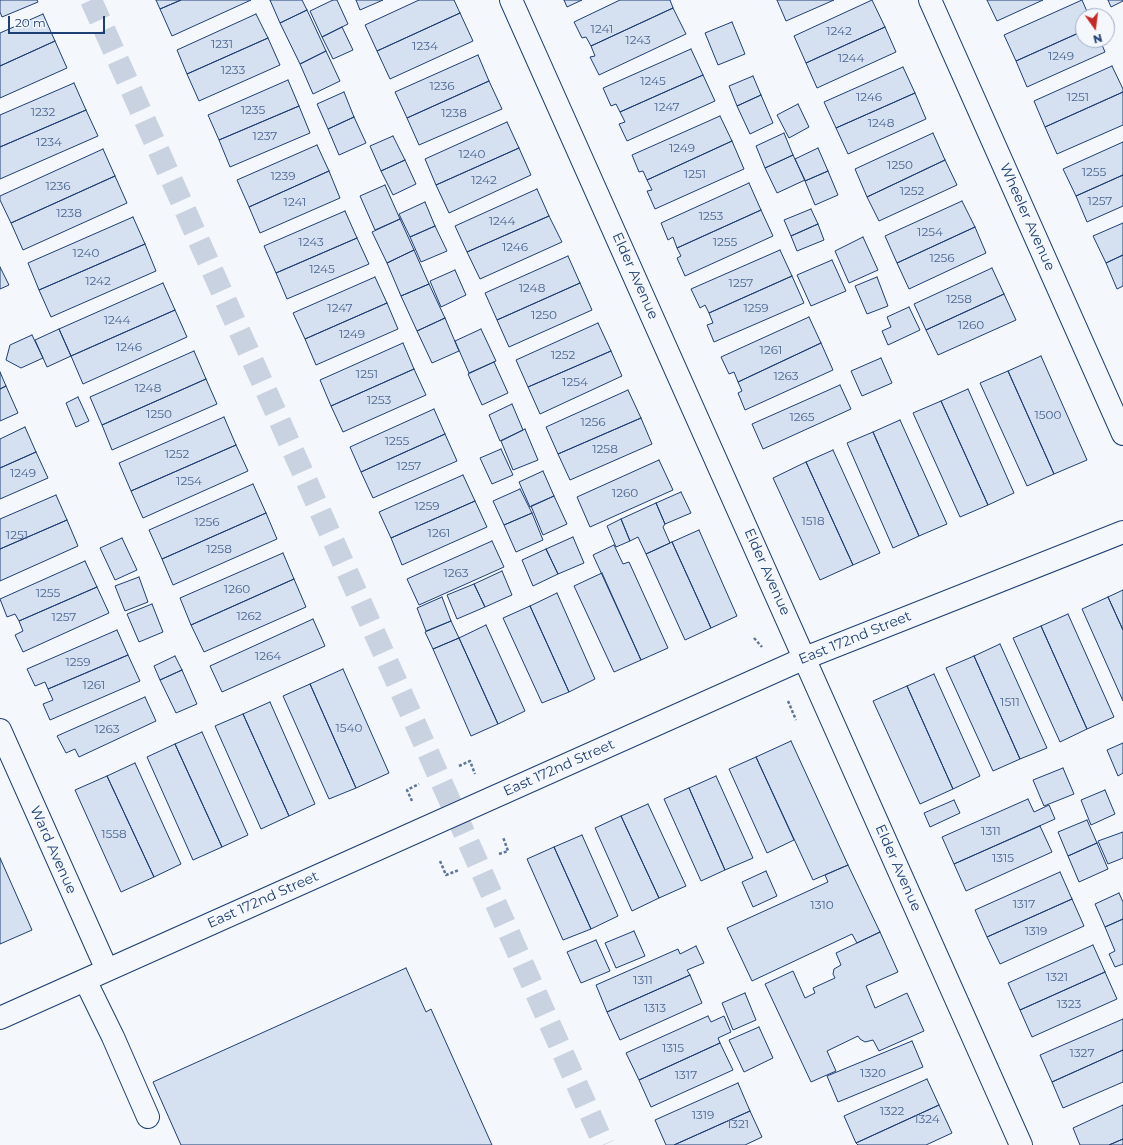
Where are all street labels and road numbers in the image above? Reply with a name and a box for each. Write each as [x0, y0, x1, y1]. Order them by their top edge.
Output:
street label: Wheeler Avenue [996, 161, 1058, 273]
street label: Elder Avenue [608, 230, 662, 322]
street label: Elder Avenue [740, 526, 794, 618]
street label: East 172nd Street [796, 608, 914, 668]
street label: East 172nd Street [501, 736, 617, 800]
street label: Ward Avenue [26, 803, 80, 897]
street label: Elder Avenue [871, 822, 925, 914]
street label: East 172nd Street [205, 868, 321, 932]

